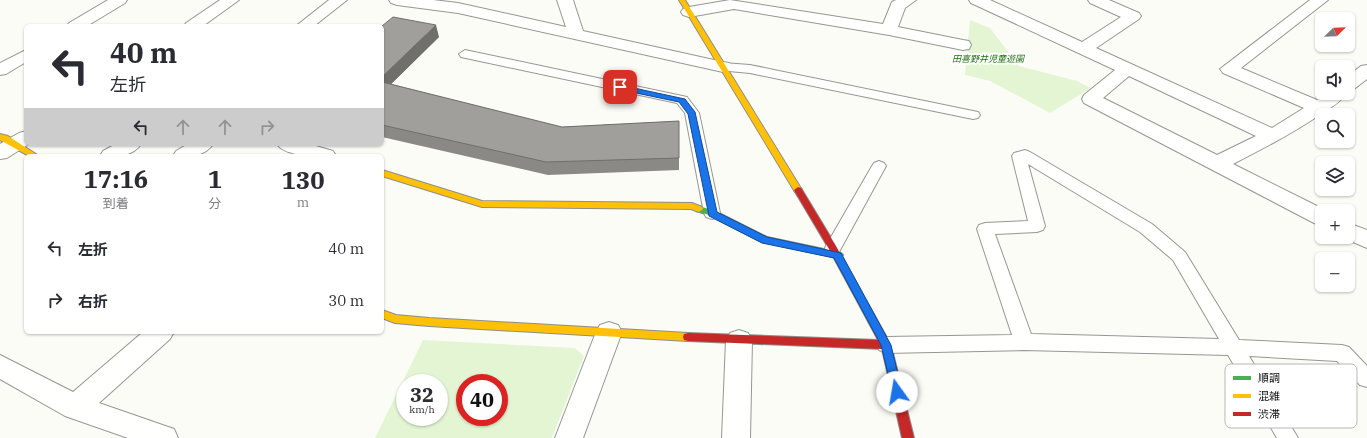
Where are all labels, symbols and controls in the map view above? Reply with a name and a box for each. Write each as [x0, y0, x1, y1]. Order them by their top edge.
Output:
north arrow [1315, 12, 1355, 52]
map controls [1315, 12, 1355, 292]
text: 40 m [110, 34, 177, 71]
icon: left [44, 40, 96, 92]
park label: 田喜野井児童遊園 [952, 53, 1026, 64]
button: sound [1315, 60, 1355, 100]
pin [603, 70, 637, 104]
text: 左折 [110, 73, 146, 96]
icon: arrive [609, 76, 631, 98]
button: search [1315, 108, 1355, 148]
icon: left [130, 116, 152, 138]
icon: ahead [172, 116, 194, 138]
icon: ahead [214, 116, 236, 138]
icon: right [256, 116, 278, 138]
button: layers [1315, 156, 1355, 196]
text: 17:16 [83, 163, 148, 195]
text: 1 [208, 163, 222, 195]
text: 130 [281, 164, 325, 196]
text: m [297, 194, 309, 211]
text: 到着 [103, 195, 129, 212]
text: 分 [208, 195, 221, 212]
button: + [1315, 204, 1355, 244]
icon: left [44, 237, 66, 259]
text: 40 m [328, 239, 364, 258]
text: 左折 [78, 240, 108, 259]
button: − [1315, 252, 1355, 292]
icon: right [44, 289, 66, 311]
text: 30 m [328, 291, 364, 310]
text: 右折 [78, 292, 108, 311]
legend [1225, 364, 1357, 428]
position arrow [876, 371, 918, 413]
text: 順調 [1258, 371, 1280, 385]
speed limit sign: 40 [456, 374, 508, 426]
text: 32 [410, 381, 434, 408]
text: 混雑 [1258, 389, 1280, 403]
text: km/h [409, 403, 435, 416]
text: 渋滞 [1258, 407, 1280, 421]

